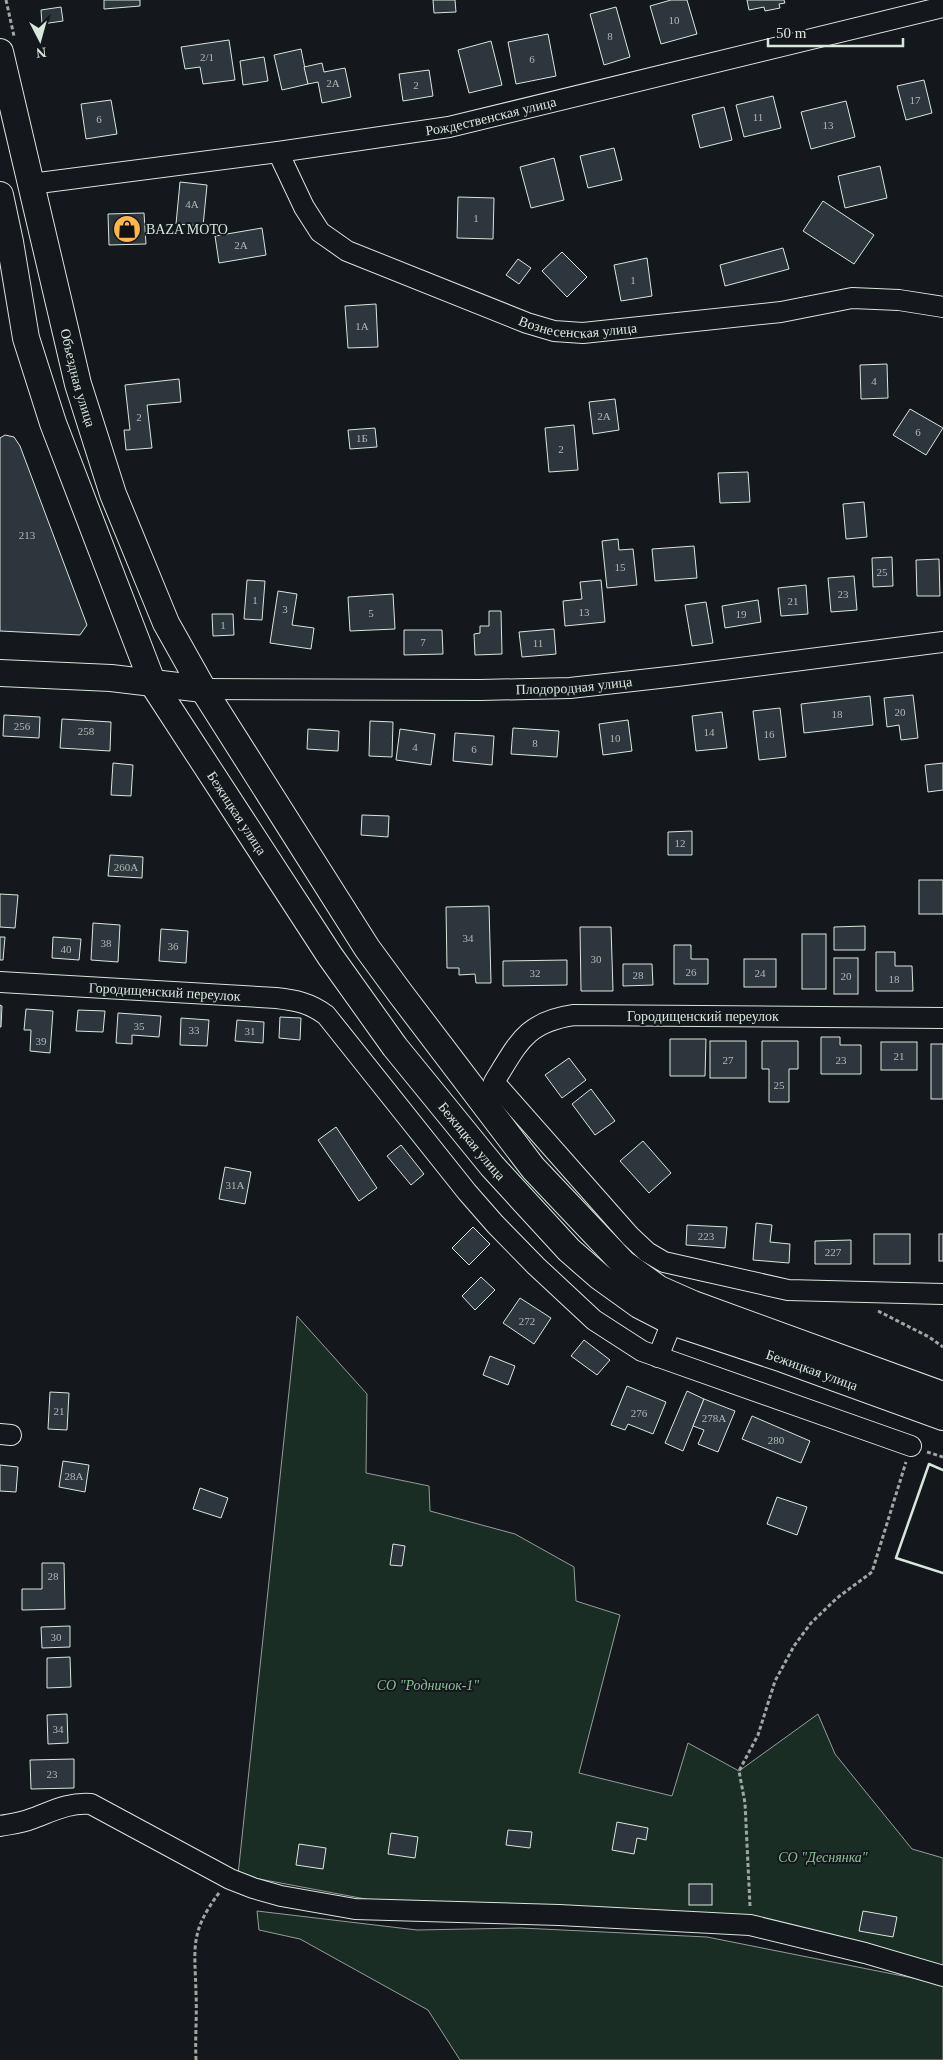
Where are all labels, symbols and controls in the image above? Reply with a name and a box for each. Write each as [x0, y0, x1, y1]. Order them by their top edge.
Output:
house number: 10 [669, 14, 680, 26]
north arrow [15, 15, 65, 65]
scale bar [768, 15, 903, 47]
text: 50 m [776, 25, 807, 41]
house number: 8 [607, 30, 613, 42]
text: N [35, 44, 47, 60]
house number: 2/1 [200, 51, 214, 63]
house number: 6 [529, 53, 535, 65]
house number: 2А [326, 77, 340, 89]
house number: 2 [413, 79, 419, 91]
street label: Рождественская улица [424, 94, 558, 138]
house number: 17 [910, 94, 921, 106]
house number: 11 [753, 111, 763, 123]
house number: 6 [96, 113, 102, 125]
house number: 13 [823, 119, 834, 131]
house number: 4А [185, 198, 199, 210]
house number: 1 [473, 212, 479, 224]
shop icon: BAZA MOTO [112, 214, 142, 244]
place label: BAZA MOTO [146, 222, 228, 237]
house number: 2А [234, 239, 248, 251]
house number: 1 [630, 274, 636, 286]
street label: Вознесенская улица [517, 313, 638, 341]
house number: 1А [355, 320, 369, 332]
street label: Объездная улица [58, 327, 99, 429]
house number: 4 [871, 375, 877, 387]
house number: 2А [597, 410, 611, 422]
house number: 2 [136, 411, 142, 423]
house number: 6 [915, 426, 921, 438]
house number: 1Б [356, 432, 368, 444]
house number: 2 [558, 443, 564, 455]
house number: 213 [19, 529, 36, 541]
house number: 15 [615, 561, 626, 573]
house number: 25 [877, 566, 888, 578]
house number: 23 [838, 588, 849, 600]
house number: 1 [252, 594, 258, 606]
house number: 21 [788, 595, 799, 607]
house number: 3 [282, 603, 288, 615]
house number: 13 [579, 606, 590, 618]
house number: 5 [368, 607, 374, 619]
house number: 19 [736, 608, 747, 620]
house number: 1 [220, 619, 226, 631]
house number: 7 [420, 636, 426, 648]
house number: 11 [533, 637, 543, 649]
street label: Плодородная улица [515, 674, 634, 697]
house number: 20 [895, 706, 906, 718]
house number: 18 [832, 708, 843, 720]
house number: 256 [14, 720, 31, 732]
house number: 258 [78, 725, 95, 737]
house number: 14 [704, 726, 715, 738]
house number: 16 [764, 728, 775, 740]
house number: 10 [610, 732, 621, 744]
house number: 8 [532, 737, 538, 749]
house number: 4 [412, 741, 418, 753]
house number: 6 [471, 743, 477, 755]
street label: Бежицкая улица [204, 769, 270, 858]
house number: 12 [675, 837, 686, 849]
house number: 260А [114, 861, 138, 873]
house number: 34 [463, 932, 474, 944]
house number: 38 [101, 937, 112, 949]
house number: 36 [168, 940, 179, 952]
house number: 40 [61, 943, 72, 955]
house number: 30 [591, 953, 602, 965]
house number: 26 [686, 966, 697, 978]
house number: 32 [530, 967, 541, 979]
house number: 24 [755, 967, 766, 979]
house number: 28 [633, 969, 644, 981]
house number: 20 [841, 970, 852, 982]
house number: 18 [889, 973, 900, 985]
street label: Городищенский переулок [88, 980, 241, 1003]
street label: Городищенский переулок [627, 1009, 779, 1024]
house number: 35 [134, 1020, 145, 1032]
house number: 33 [189, 1024, 200, 1036]
house number: 31 [245, 1025, 256, 1037]
house number: 39 [36, 1035, 47, 1047]
house number: 21 [894, 1050, 905, 1062]
house number: 27 [723, 1054, 734, 1066]
house number: 23 [836, 1054, 847, 1066]
house number: 25 [774, 1079, 785, 1091]
street label: Бежицкая улица [436, 1099, 509, 1184]
house number: 31А [226, 1179, 245, 1191]
house number: 223 [698, 1230, 715, 1242]
house number: 227 [825, 1246, 842, 1258]
house number: 272 [519, 1315, 535, 1327]
street label: Бежицкая улица [764, 1346, 861, 1393]
house number: 21 [54, 1405, 65, 1417]
house number: 276 [631, 1407, 648, 1419]
house number: 278А [702, 1412, 726, 1424]
house number: 280 [768, 1434, 785, 1446]
house number: 28А [65, 1470, 84, 1482]
house number: 28 [48, 1570, 59, 1582]
house number: 30 [51, 1631, 62, 1643]
park label: СО "Родничок-1" [377, 1678, 479, 1693]
house number: 34 [53, 1723, 64, 1735]
house number: 23 [47, 1768, 58, 1780]
park label: СО "Деснянка" [778, 1850, 868, 1865]

